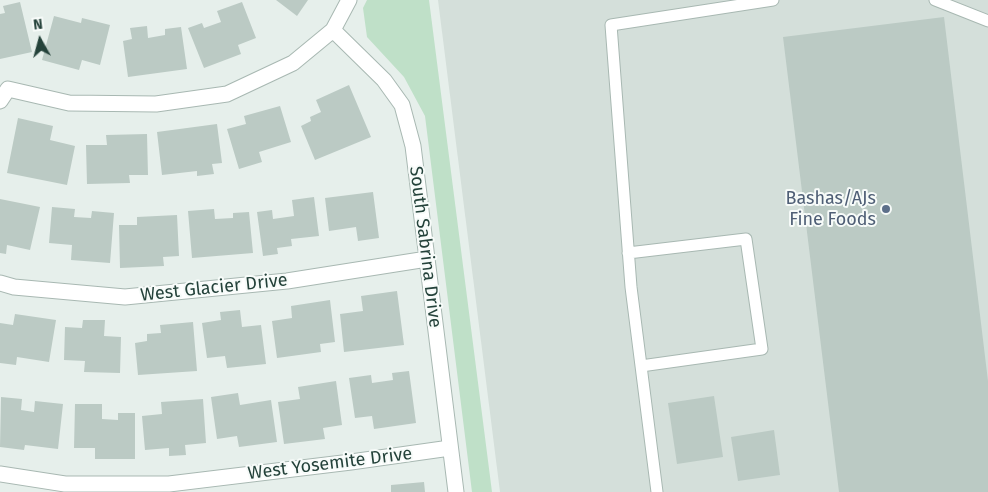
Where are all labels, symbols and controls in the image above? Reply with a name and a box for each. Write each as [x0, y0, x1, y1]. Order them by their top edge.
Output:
north arrow [15, 15, 65, 65]
text: N [32, 16, 44, 34]
street label: South Sabrina Drive [404, 165, 446, 329]
place label: Bashas/AJs Fine Foods [785, 188, 876, 230]
marker: Bashas/AJs Fine Foods [880, 203, 892, 215]
street label: West Glacier Drive [139, 270, 289, 306]
street label: West Yosemite Drive [247, 443, 413, 485]

